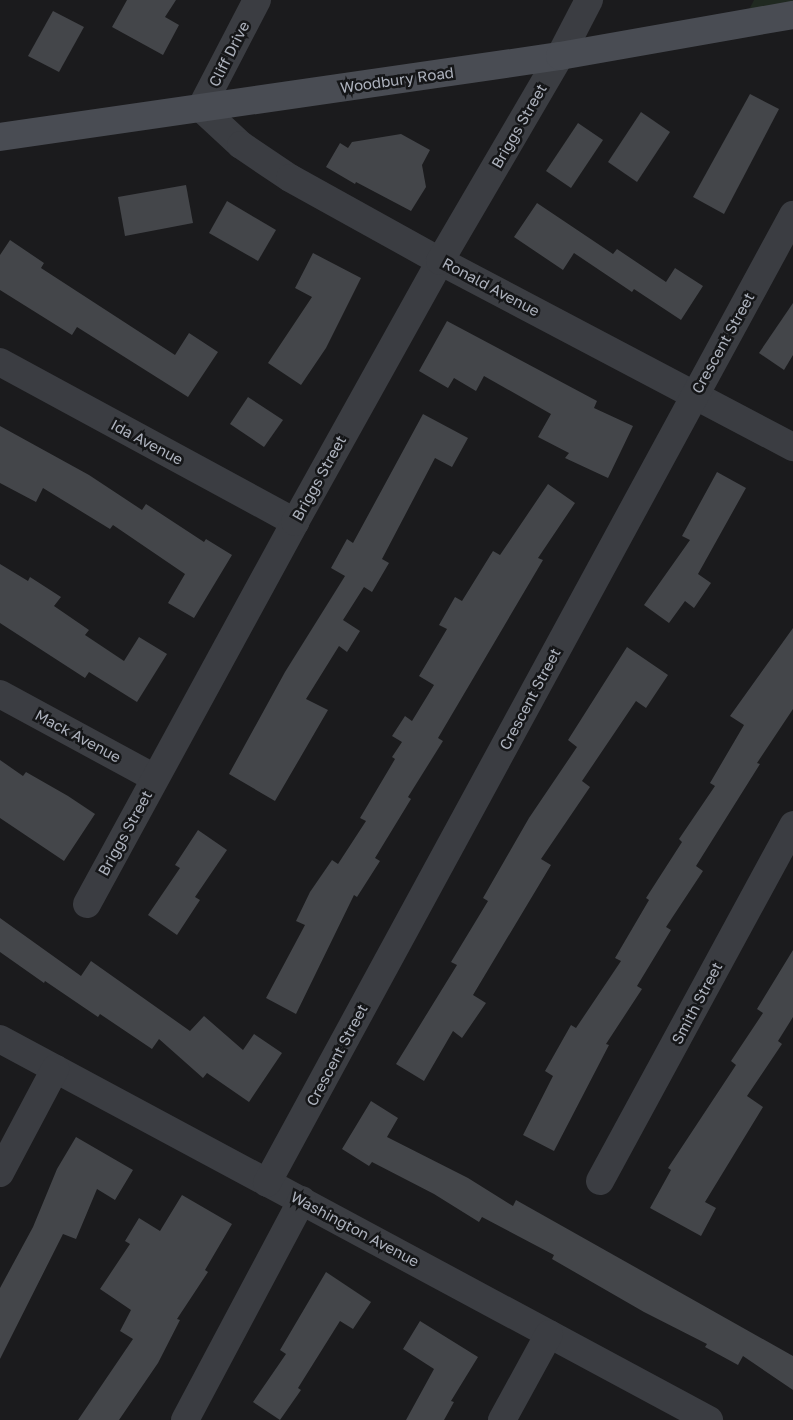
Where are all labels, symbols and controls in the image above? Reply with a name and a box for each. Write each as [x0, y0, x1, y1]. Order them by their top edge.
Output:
street label: Cliff Drive [205, 18, 253, 90]
street label: Woodbury Road [339, 63, 455, 97]
street label: Briggs Street [488, 81, 550, 171]
street label: Ronald Avenue [439, 254, 543, 320]
street label: Crescent Street [688, 289, 758, 397]
street label: Ida Avenue [108, 415, 186, 469]
street label: Briggs Street [288, 432, 350, 524]
street label: Crescent Street [496, 645, 564, 753]
street label: Mack Avenue [32, 706, 124, 766]
street label: Briggs Street [94, 787, 156, 879]
street label: Smith Street [668, 959, 726, 1047]
street label: Crescent Street [303, 1001, 371, 1109]
street label: Washington Avenue [288, 1188, 422, 1270]

